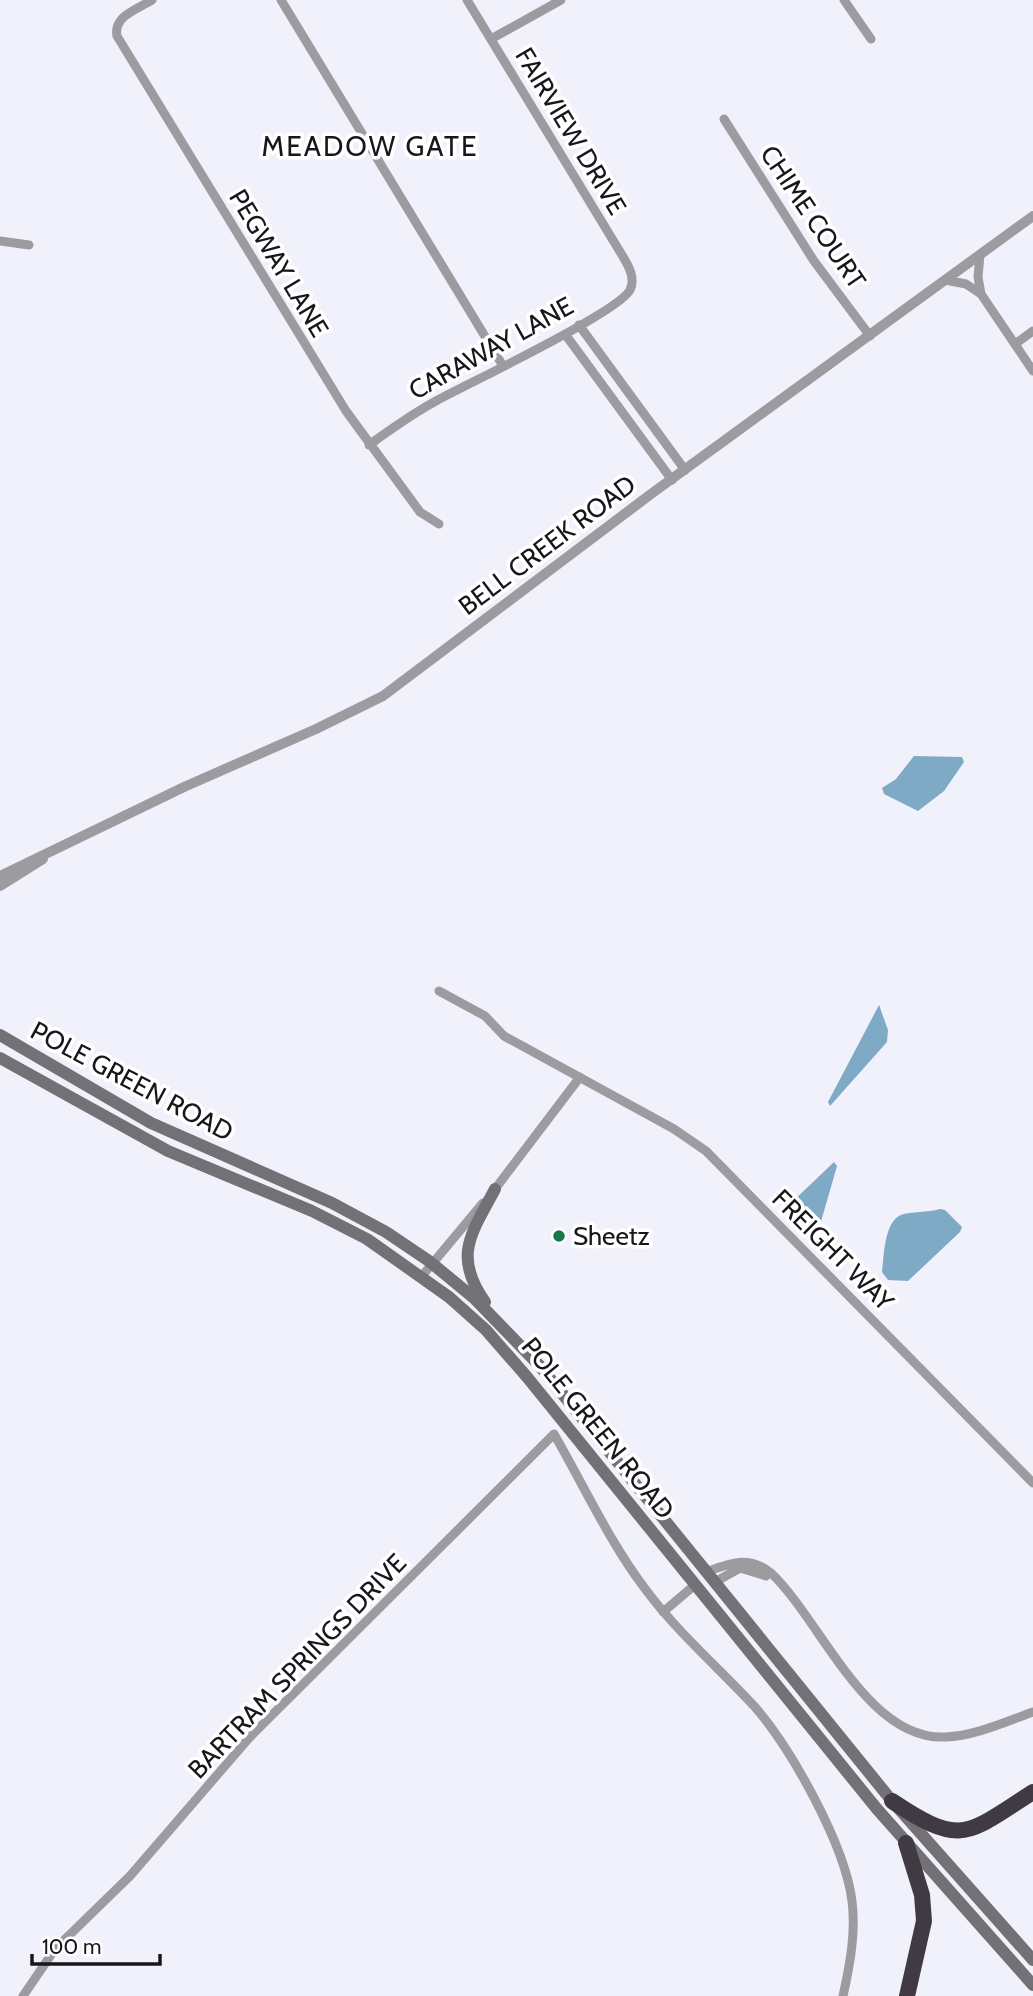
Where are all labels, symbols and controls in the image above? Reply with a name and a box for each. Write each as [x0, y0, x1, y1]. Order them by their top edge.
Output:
street label: FAIRVIEW DRIVE [509, 42, 633, 220]
district label: MEADOW GATE [262, 129, 478, 163]
street label: CHIME COURT [753, 139, 873, 295]
street label: PEGWAY LANE [222, 183, 336, 343]
street label: CARAWAY LANE [403, 290, 579, 406]
street label: BELL CREEK ROAD [452, 468, 642, 622]
street label: POLE GREEN ROAD [25, 1014, 239, 1148]
street label: FREIGHT WAY [766, 1183, 901, 1318]
place label: Sheetz [573, 1220, 650, 1252]
marker: Sheetz [551, 1228, 567, 1244]
street label: POLE GREEN ROAD [515, 1331, 681, 1525]
street label: BARTRAM SPRINGS DRIVE [181, 1547, 413, 1785]
scale bar [32, 1923, 159, 1967]
text: 100 m [42, 1934, 101, 1959]

